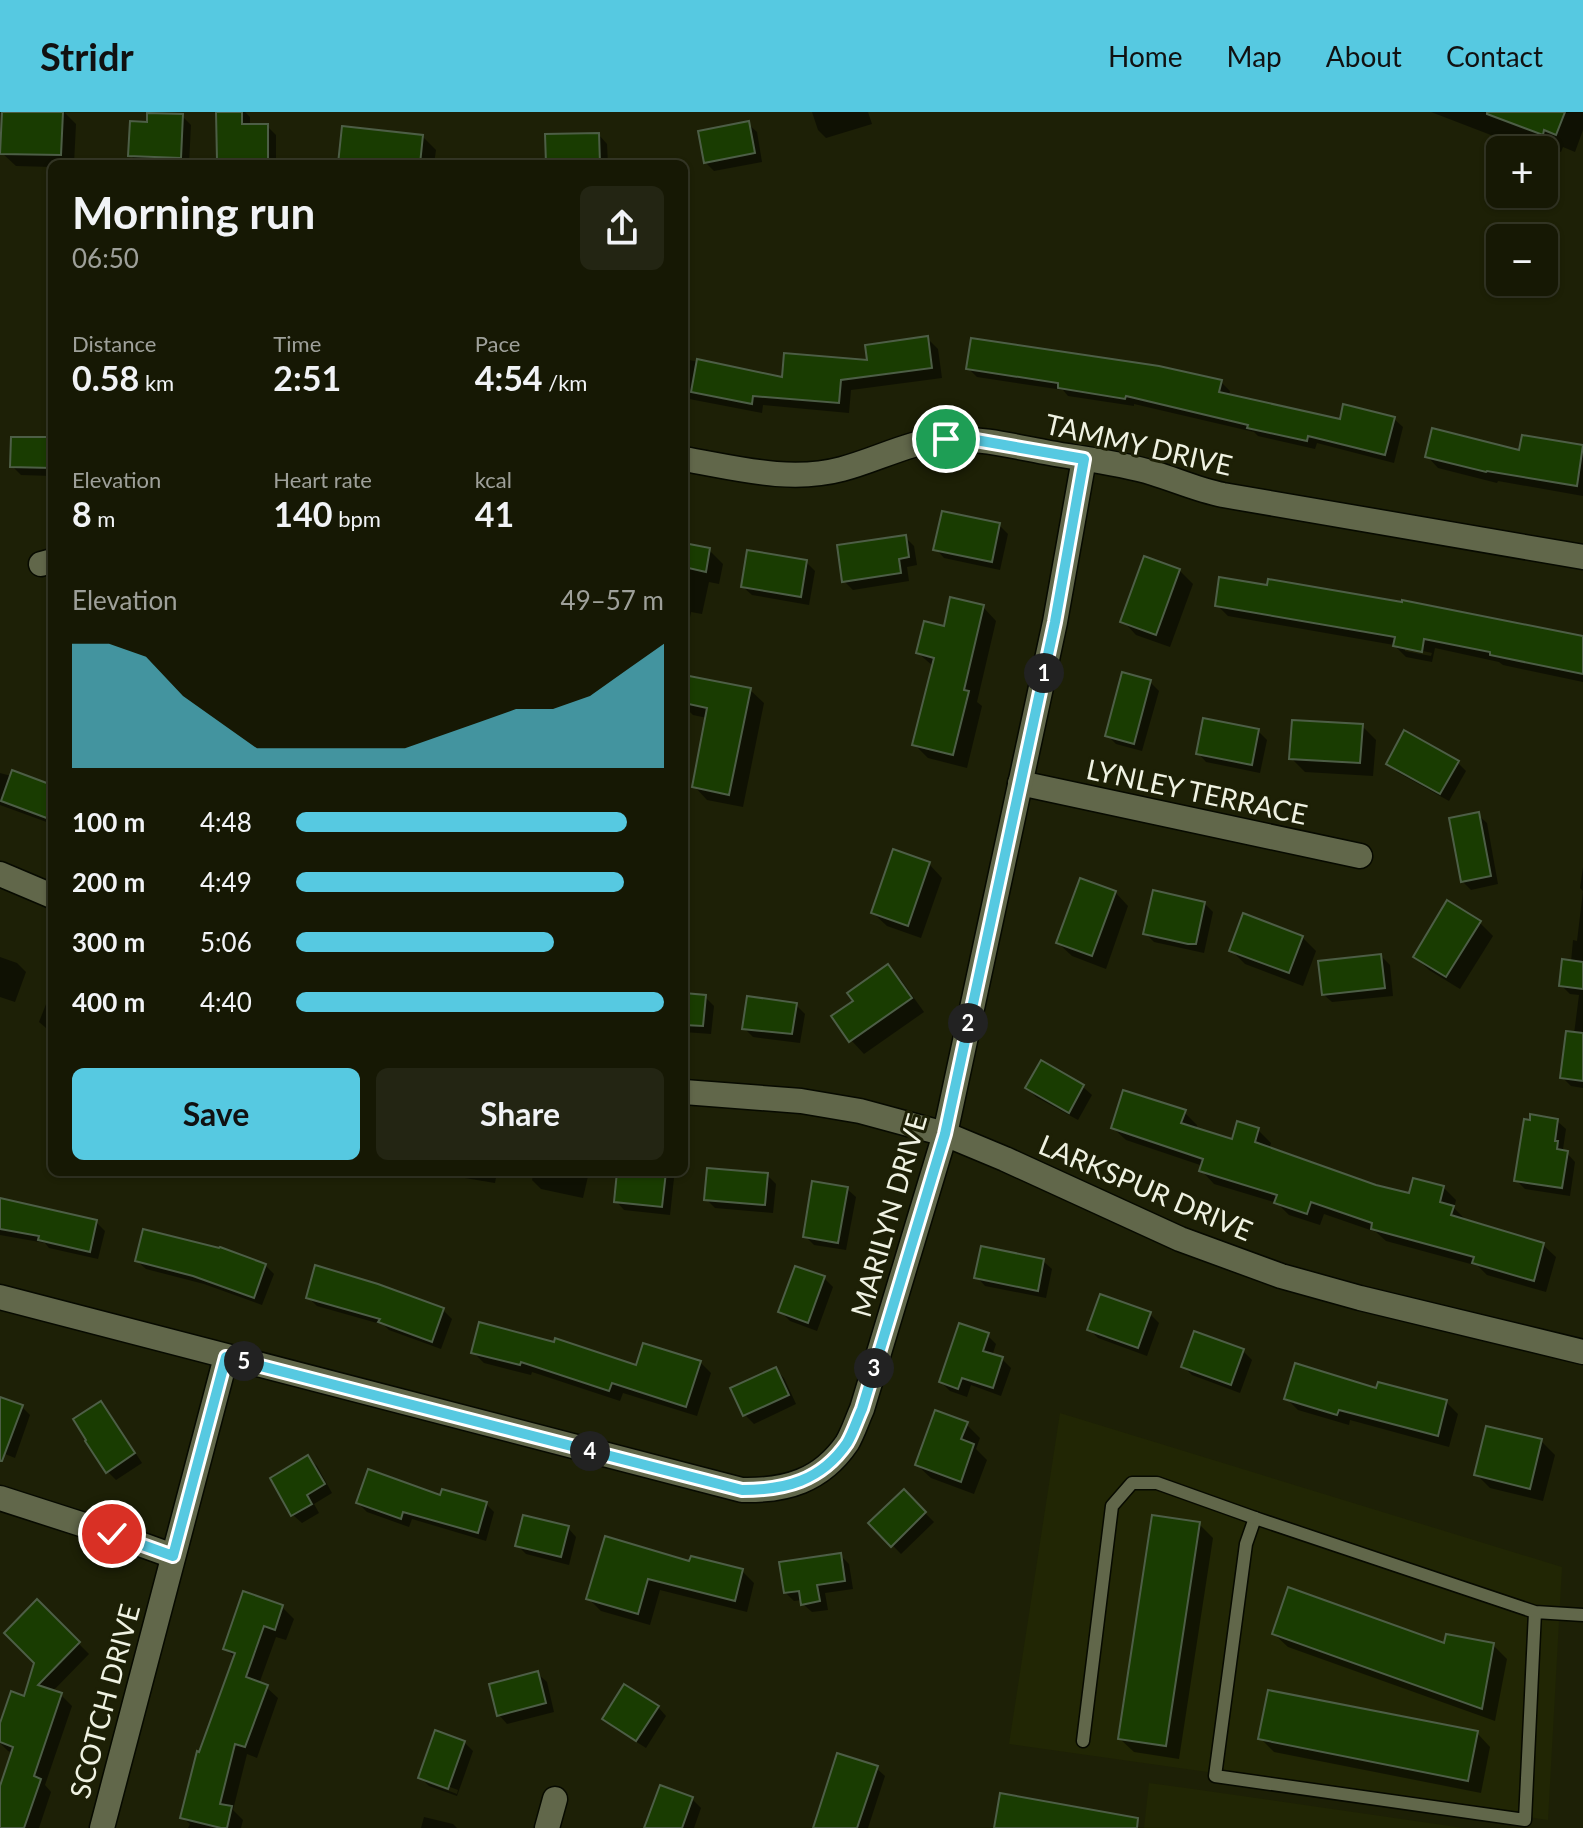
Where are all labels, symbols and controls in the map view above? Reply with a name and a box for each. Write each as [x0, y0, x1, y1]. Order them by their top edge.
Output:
text: Stridr [40, 33, 134, 79]
text: Home [1108, 39, 1183, 73]
text: Map [1227, 39, 1282, 73]
text: About [1326, 39, 1402, 73]
text: Contact [1446, 39, 1543, 73]
map controls [1486, 136, 1558, 296]
button: + [1486, 136, 1558, 208]
text: Morning run [72, 186, 315, 238]
button: share [580, 186, 664, 270]
button: − [1486, 224, 1558, 296]
text: 06:50 [72, 242, 139, 274]
text: Distance [72, 330, 156, 357]
text: Time [273, 330, 321, 357]
text: Pace [475, 330, 520, 357]
text: 0.58 [72, 357, 139, 398]
text: 2:51 [273, 357, 341, 398]
text: 4:54 [475, 357, 543, 398]
text: km [139, 369, 174, 396]
text: /km [543, 369, 587, 396]
pin [912, 405, 980, 473]
street label: TAMMY DRIVE [1042, 406, 1236, 482]
icon: arrive [924, 417, 968, 461]
text: Elevation [72, 466, 161, 493]
text: Heart rate [273, 466, 372, 493]
text: kcal [475, 466, 512, 493]
text: 8 [72, 493, 92, 534]
text: 140 [273, 493, 333, 534]
text: 41 [475, 493, 514, 534]
text: m [92, 505, 115, 532]
text: bpm [333, 505, 381, 532]
text: Elevation [72, 584, 178, 616]
text: 49–57 m [561, 584, 664, 616]
pin: 1 [1024, 653, 1064, 693]
text: 1 [1038, 659, 1050, 686]
street label: LYNLEY TERRACE [1083, 751, 1311, 831]
text: 100 m [72, 806, 145, 838]
text: 4:48 [200, 806, 252, 838]
text: 200 m [72, 866, 145, 898]
text: 4:49 [200, 866, 252, 898]
text: 300 m [72, 926, 145, 958]
text: 5:06 [200, 926, 252, 958]
text: 400 m [72, 986, 145, 1018]
text: 4:40 [200, 986, 252, 1018]
pin: 2 [948, 1003, 988, 1043]
text: 2 [962, 1009, 974, 1036]
button: Save [72, 1068, 360, 1160]
button: Share [376, 1068, 664, 1160]
street label: MARILYN DRIVE [843, 1109, 933, 1321]
street label: LARKSPUR DRIVE [1034, 1127, 1258, 1247]
pin: 5 [224, 1341, 264, 1381]
text: 5 [238, 1347, 250, 1374]
pin: 3 [854, 1348, 894, 1388]
text: 3 [868, 1354, 880, 1381]
pin: 4 [570, 1431, 610, 1471]
text: 4 [584, 1437, 596, 1464]
pin [78, 1500, 146, 1568]
icon: check [90, 1512, 134, 1556]
street label: SCOTCH DRIVE [62, 1600, 146, 1802]

